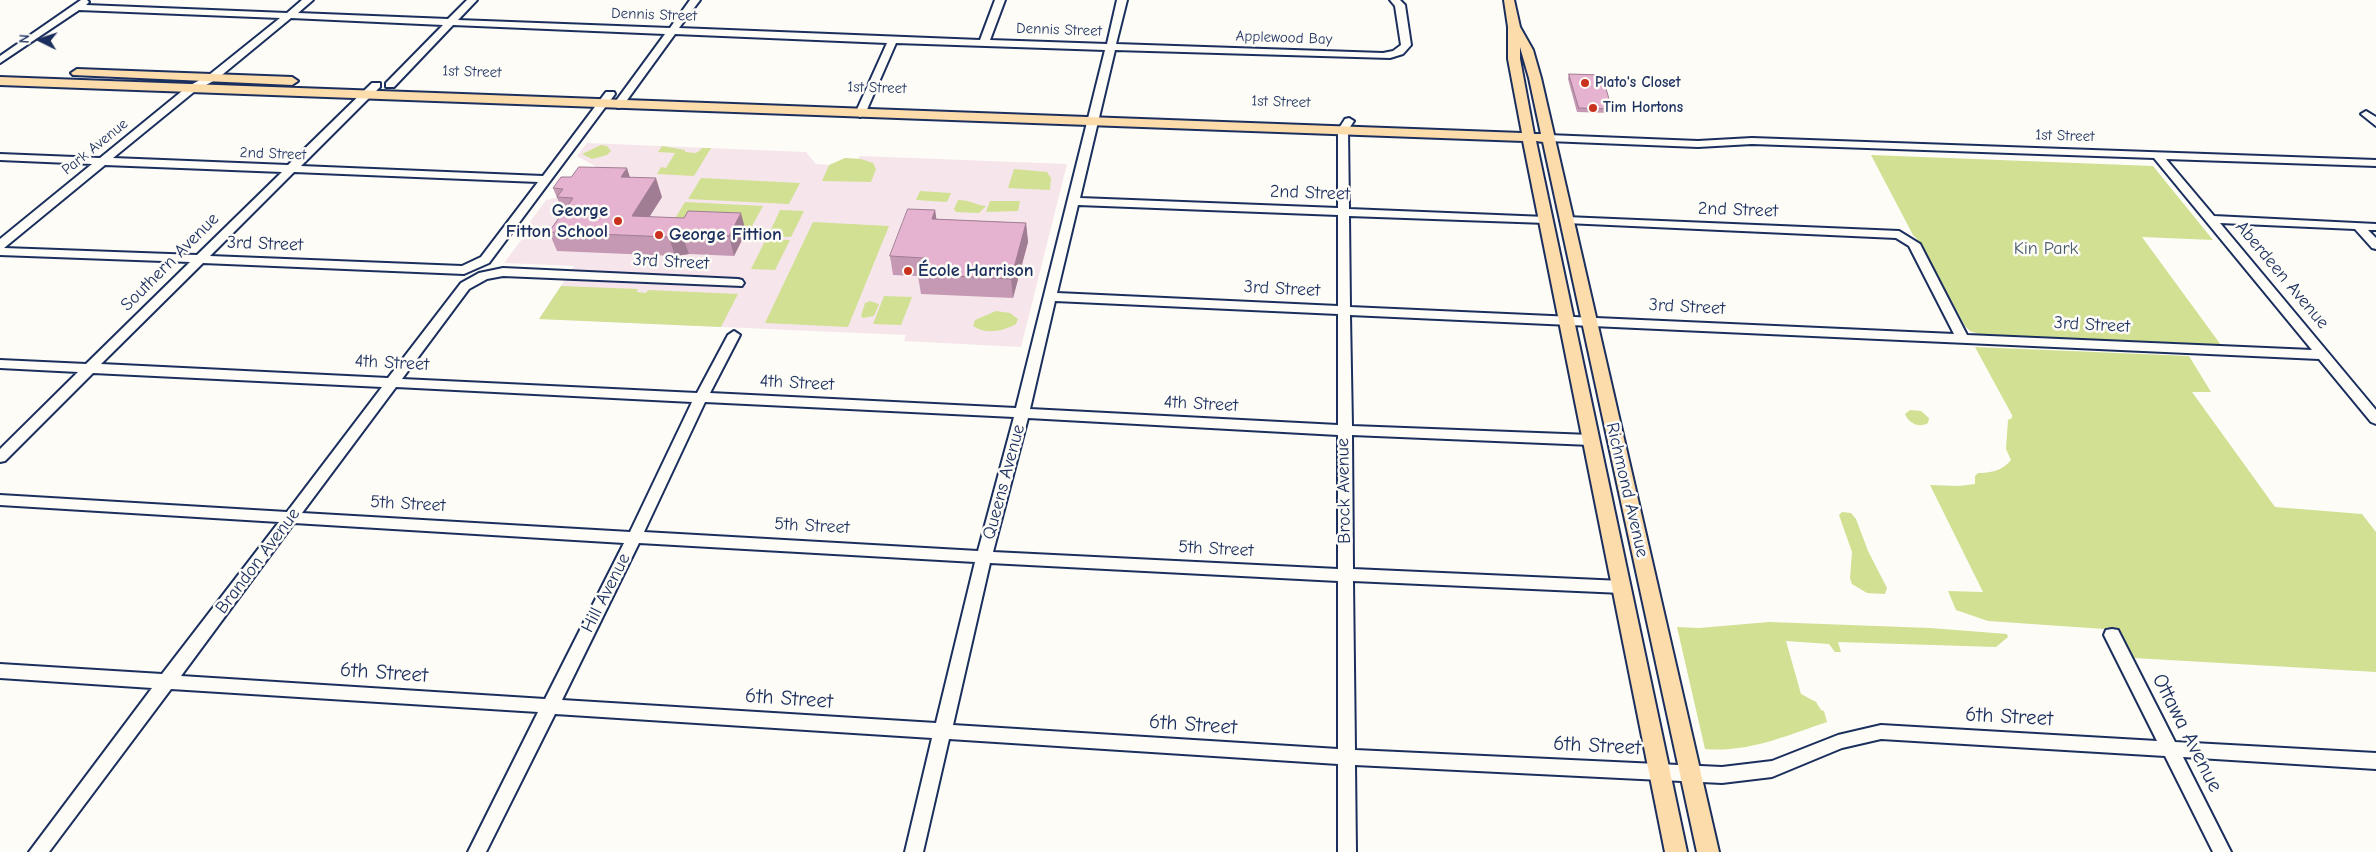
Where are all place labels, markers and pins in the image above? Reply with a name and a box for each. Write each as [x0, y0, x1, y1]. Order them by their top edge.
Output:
place label: Plato's Closet [1595, 74, 1681, 92]
marker: Plato's Closet [1579, 77, 1591, 89]
place label: Tim Hortons [1603, 99, 1683, 117]
marker: Tim Hortons [1587, 102, 1599, 114]
place label: George Fitton School [506, 200, 608, 242]
marker: George Fitton School [612, 215, 624, 227]
place label: George Fittion [669, 224, 782, 246]
marker: George Fittion [653, 229, 665, 241]
place label: École Harrison [918, 260, 1034, 282]
marker: École Harrison [902, 265, 914, 277]

